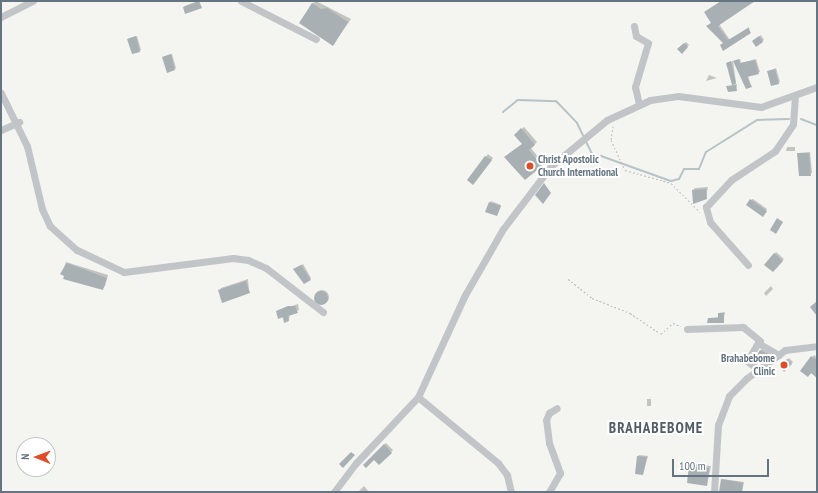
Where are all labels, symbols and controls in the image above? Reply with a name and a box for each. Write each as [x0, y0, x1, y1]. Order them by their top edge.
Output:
place label: Christ Apostolic Church International [538, 153, 618, 179]
marker: Christ Apostolic Church International [525, 161, 535, 171]
place label: Brahabebome Clinic [721, 352, 775, 378]
marker: Brahabebome Clinic [778, 359, 790, 371]
district label: BRAHABEBOME [609, 419, 703, 437]
north arrow [16, 437, 56, 477]
scale bar [674, 451, 771, 477]
text: N [18, 454, 32, 460]
text: 100 m [679, 458, 706, 473]

